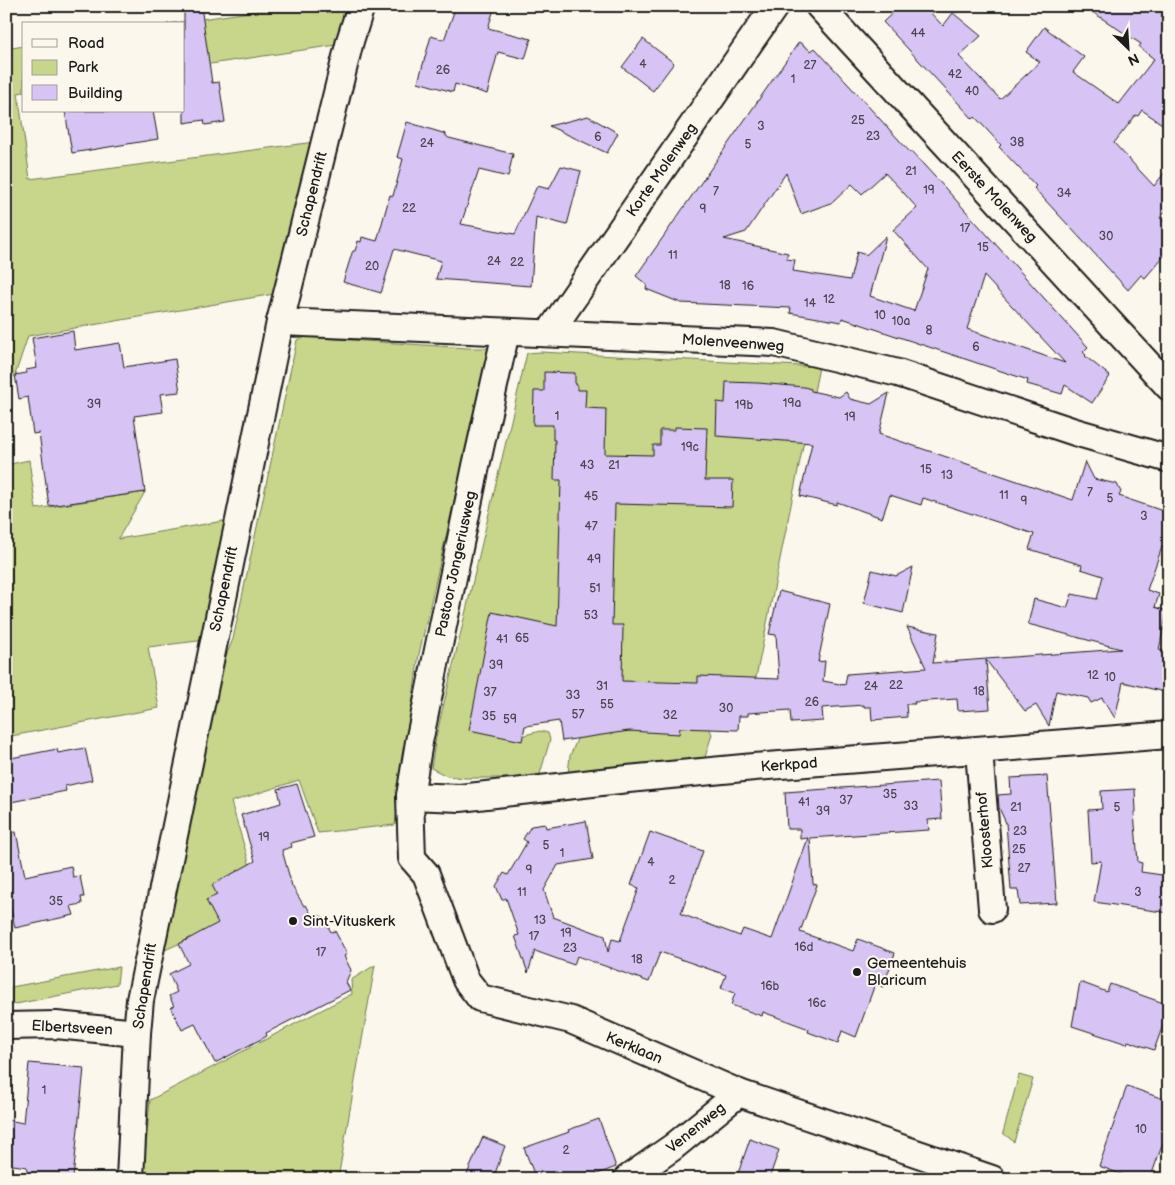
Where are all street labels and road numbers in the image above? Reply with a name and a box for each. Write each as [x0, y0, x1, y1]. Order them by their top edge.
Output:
street label: Korte Molenweg [623, 119, 701, 221]
street label: Eerste Molenweg [947, 147, 1041, 247]
street label: Schapendrift [292, 149, 332, 238]
street label: Molenveenweg [681, 330, 785, 356]
street label: Pastoor Jongeriusweg [431, 489, 481, 639]
street label: Schapendrift [206, 544, 242, 633]
street label: Kerkpad [760, 754, 818, 776]
street label: Kloosterhof [972, 790, 998, 869]
street label: Schapendrift [129, 941, 161, 1030]
street label: Elbertsveen [31, 1016, 113, 1040]
street label: Kerklaan [603, 1028, 665, 1068]
street label: Venenweg [663, 1099, 729, 1157]

